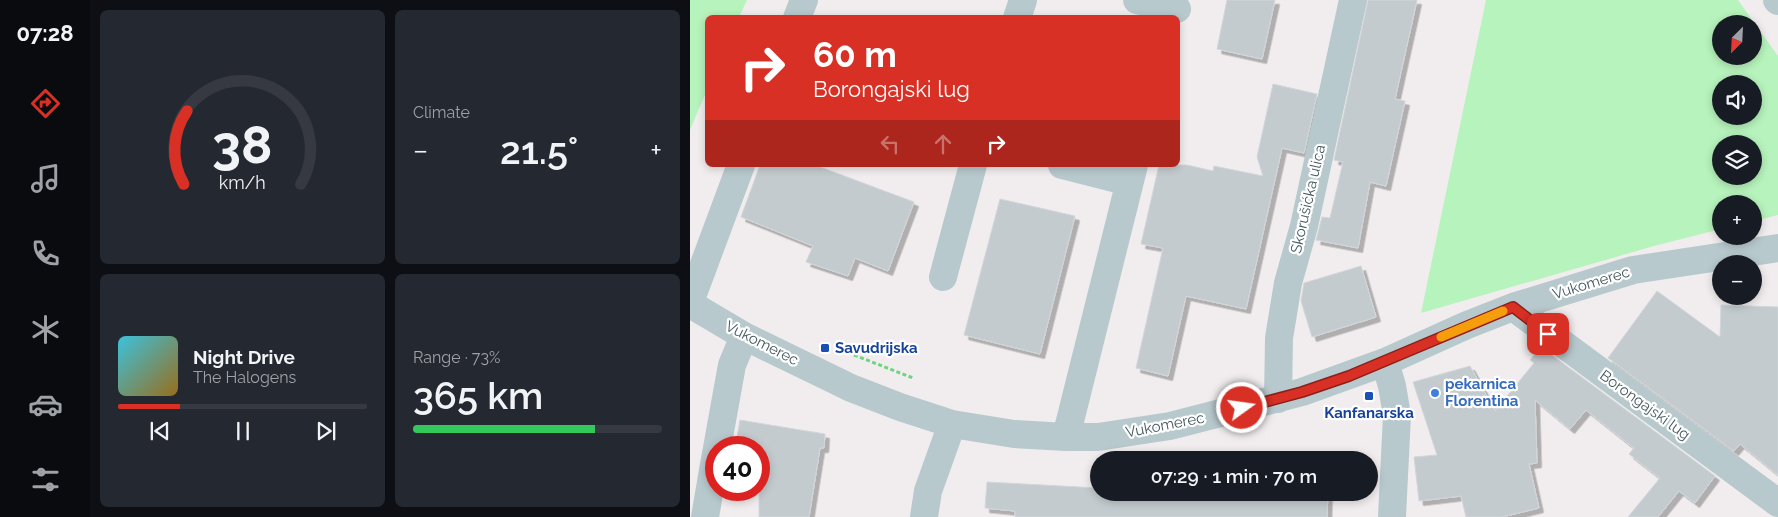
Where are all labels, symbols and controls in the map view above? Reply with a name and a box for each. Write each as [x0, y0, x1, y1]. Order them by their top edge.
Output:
north arrow [1712, 15, 1762, 65]
map controls [1712, 15, 1762, 305]
text: 07:28 [17, 20, 73, 46]
text: 60 m [813, 34, 897, 75]
icon: right [730, 35, 795, 100]
button: sound [1712, 75, 1762, 125]
text: Borongajski lug [813, 76, 970, 102]
icon: directions [28, 86, 63, 121]
text: Climate [413, 103, 470, 122]
text: 38 [212, 114, 273, 175]
text: 21.5° [500, 128, 578, 173]
icon: left [876, 130, 904, 158]
icon: ahead [929, 130, 957, 158]
icon: right [982, 130, 1010, 158]
text: − [413, 134, 428, 167]
text: + [650, 134, 662, 167]
button: layers [1712, 135, 1762, 185]
street label: Skorušićka ulica [1287, 143, 1329, 255]
icon: music [28, 161, 63, 196]
text: km/h [219, 172, 266, 193]
button: + [1712, 195, 1762, 245]
icon: phone [28, 236, 63, 271]
button: − [1712, 255, 1762, 305]
street label: Vukomerec [1550, 263, 1632, 303]
icon: climate [28, 312, 63, 347]
pin [1527, 313, 1569, 355]
street label: Vukomerec [722, 317, 802, 369]
icon: arrive [1534, 320, 1562, 348]
place label: Savudrijska [835, 339, 918, 357]
marker: Savudrijska [819, 342, 831, 354]
text: Night Drive [193, 346, 295, 368]
text: Range · 73% [413, 348, 500, 367]
street label: Borongajski lug [1596, 366, 1694, 444]
text: The Halogens [193, 368, 296, 387]
text: 365 km [413, 373, 543, 418]
place label: pekarnica Florentina [1445, 375, 1519, 410]
position arrow [1215, 381, 1267, 433]
icon: car [28, 387, 63, 422]
marker: pekarnica Florentina [1429, 387, 1441, 399]
marker: Kanfanarska [1363, 390, 1375, 402]
place label: Kanfanarska [1324, 404, 1414, 422]
street label: Vukomerec [1124, 409, 1206, 441]
icon: previous [146, 417, 174, 445]
icon: pause [229, 417, 257, 445]
icon: next [312, 417, 340, 445]
speed limit sign: 40 [705, 436, 770, 501]
icon: filters [28, 462, 63, 497]
text: 07:29 · 1 min · 70 m [1151, 465, 1317, 487]

